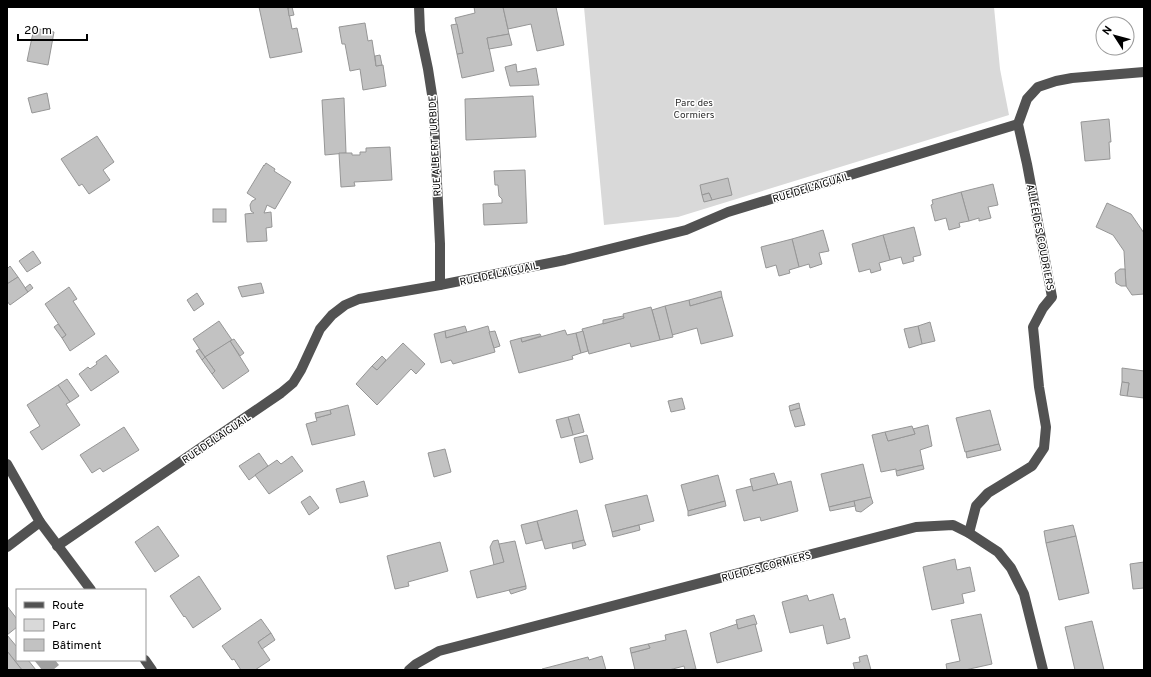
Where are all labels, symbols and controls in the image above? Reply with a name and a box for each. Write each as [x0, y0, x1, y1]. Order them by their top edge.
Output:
scale bar [18, 16, 87, 42]
north arrow [1095, 16, 1135, 56]
text: 20 m [24, 23, 52, 39]
text: N [1100, 23, 1116, 38]
street label: RUE ALBERT TURBIDE [426, 95, 445, 197]
park label: Parc des Cormiers [674, 97, 715, 122]
street label: RUE DE L’AIGUAIL [771, 170, 852, 206]
street label: ALLÉE DES COUDRIERS [1023, 183, 1056, 292]
street label: RUE DE L’AIGUAIL [459, 260, 540, 289]
street label: RUE DE L’AIGUAIL [180, 411, 254, 467]
street label: RUE DES CORMIERS [720, 549, 813, 586]
legend [16, 589, 146, 661]
text: Route [52, 598, 84, 614]
text: Parc [52, 618, 76, 634]
text: Bâtiment [52, 638, 102, 654]

